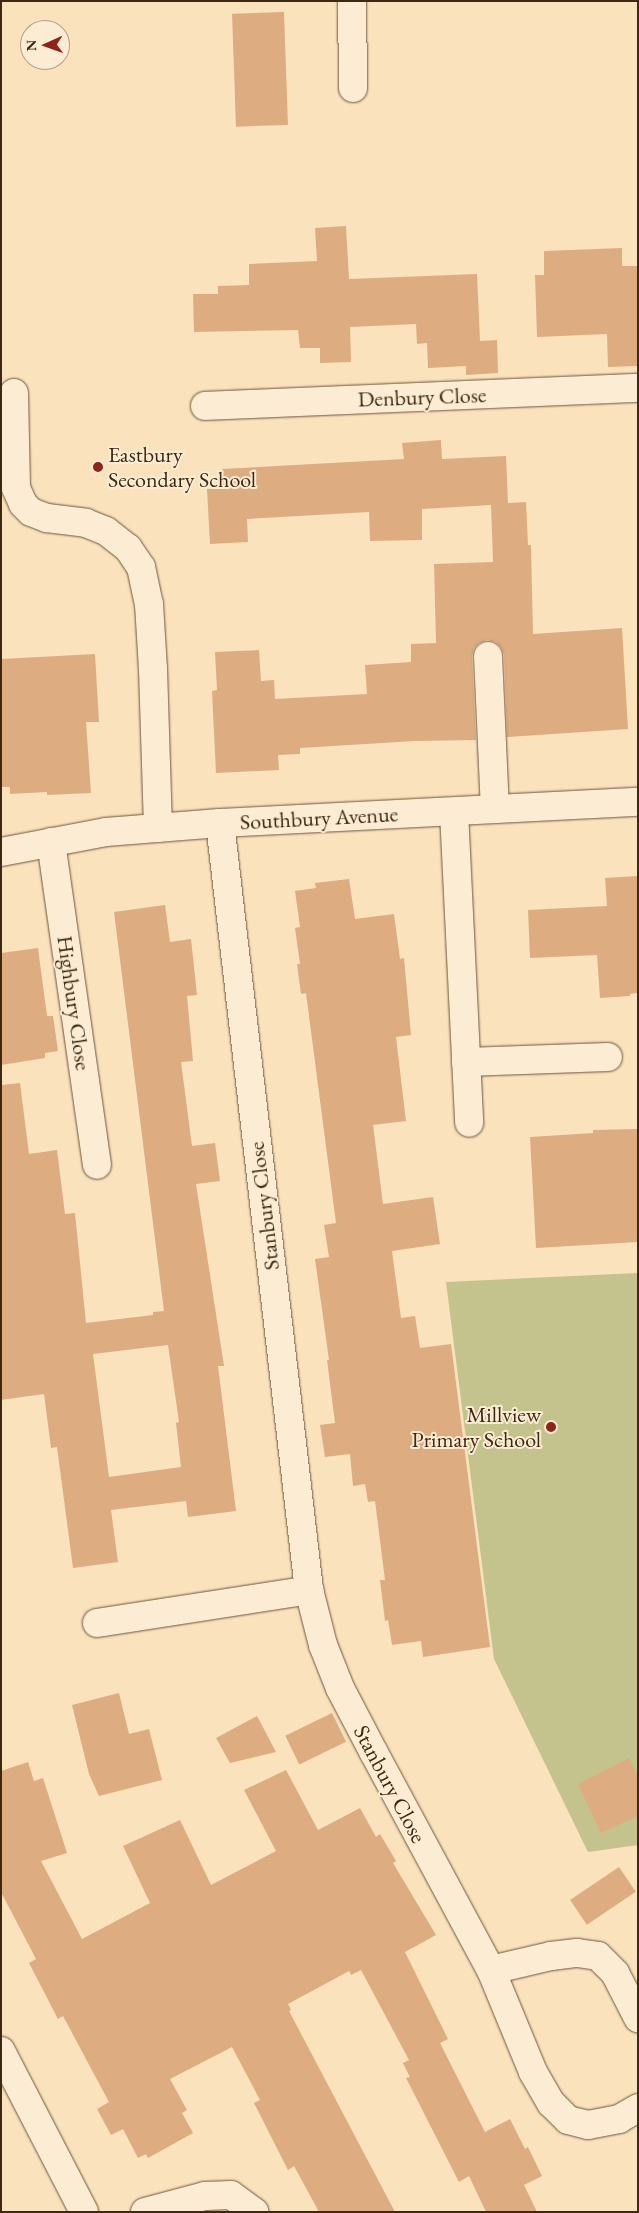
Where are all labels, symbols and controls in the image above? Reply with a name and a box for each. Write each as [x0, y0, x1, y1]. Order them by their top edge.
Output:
north arrow [20, 20, 70, 70]
text: N [22, 40, 40, 51]
street label: Denbury Close [357, 382, 487, 412]
place label: Eastbury Secondary School [108, 441, 256, 492]
marker: Eastbury Secondary School [92, 461, 104, 473]
street label: Southbury Avenue [239, 801, 399, 835]
street label: Highbury Close [51, 934, 97, 1072]
street label: Stanbury Close [243, 1140, 285, 1272]
place label: Millview Primary School [412, 1401, 541, 1452]
marker: Millview Primary School [545, 1421, 557, 1433]
street label: Stanbury Close [348, 1721, 432, 1847]

